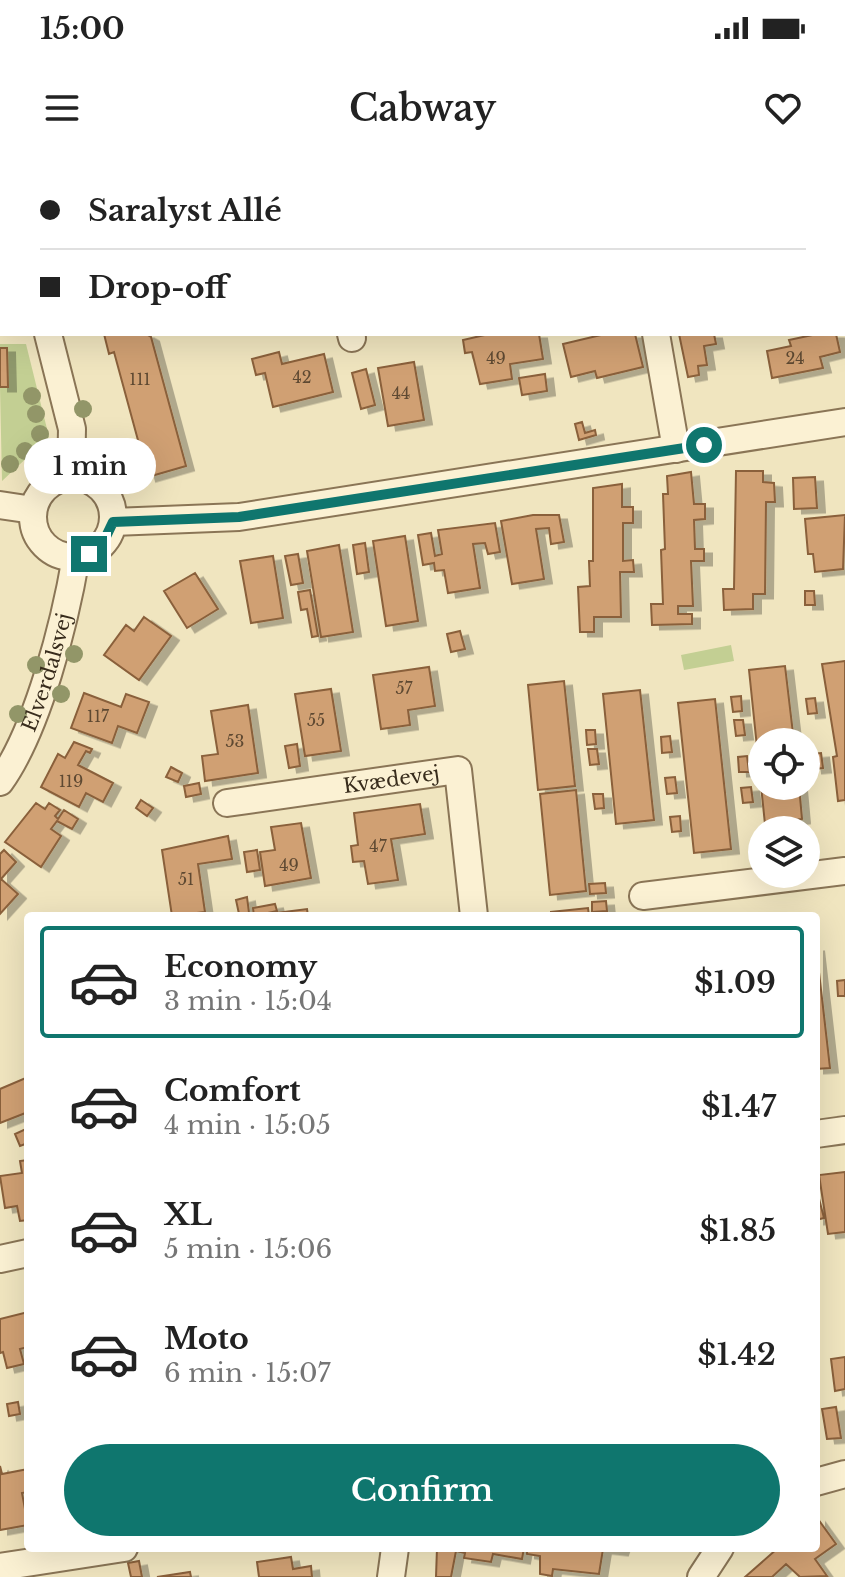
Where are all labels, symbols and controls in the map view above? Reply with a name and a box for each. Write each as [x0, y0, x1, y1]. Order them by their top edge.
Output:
text: 15:00 [40, 10, 125, 47]
icon: menu [40, 86, 84, 130]
text: Cabway [349, 86, 496, 131]
icon: heart [761, 86, 805, 130]
text: Saralyst Allé [88, 192, 282, 229]
text: Drop-off [88, 269, 228, 306]
house number: 49 [486, 348, 506, 368]
house number: 24 [785, 348, 805, 368]
house number: 42 [292, 367, 312, 387]
house number: 111 [129, 369, 151, 389]
house number: 44 [392, 383, 410, 403]
route start [686, 427, 722, 463]
callout: 1 min [23, 438, 155, 494]
text: 1 min [53, 450, 127, 482]
route end [71, 536, 107, 572]
street label: Elverdalsvej [17, 611, 76, 735]
house number: 57 [395, 678, 414, 698]
house number: 117 [87, 706, 110, 726]
house number: 55 [307, 710, 325, 730]
map controls [748, 728, 820, 888]
button: locate [748, 728, 820, 800]
house number: 53 [226, 731, 244, 751]
street label: Kvædevej [342, 761, 441, 798]
house number: 119 [59, 771, 83, 791]
button: layers [748, 816, 820, 888]
house number: 47 [369, 836, 388, 856]
house number: 49 [279, 855, 299, 875]
house number: 51 [178, 869, 194, 889]
icon: car [68, 946, 140, 1018]
text: Economy [164, 948, 317, 985]
text: $1.09 [694, 964, 776, 1001]
text: 3 min · 15:04 [164, 985, 332, 1017]
icon: car [68, 1070, 140, 1142]
text: Comfort [164, 1072, 301, 1109]
text: $1.47 [701, 1088, 776, 1125]
text: 4 min · 15:05 [164, 1109, 331, 1141]
icon: car [68, 1194, 140, 1266]
text: XL [164, 1196, 212, 1233]
text: $1.85 [700, 1212, 776, 1249]
text: 5 min · 15:06 [164, 1233, 332, 1265]
icon: car [68, 1318, 140, 1390]
text: Moto [164, 1320, 249, 1357]
text: $1.42 [697, 1336, 776, 1373]
text: 6 min · 15:07 [164, 1357, 331, 1389]
button: Confirm [64, 1444, 780, 1536]

